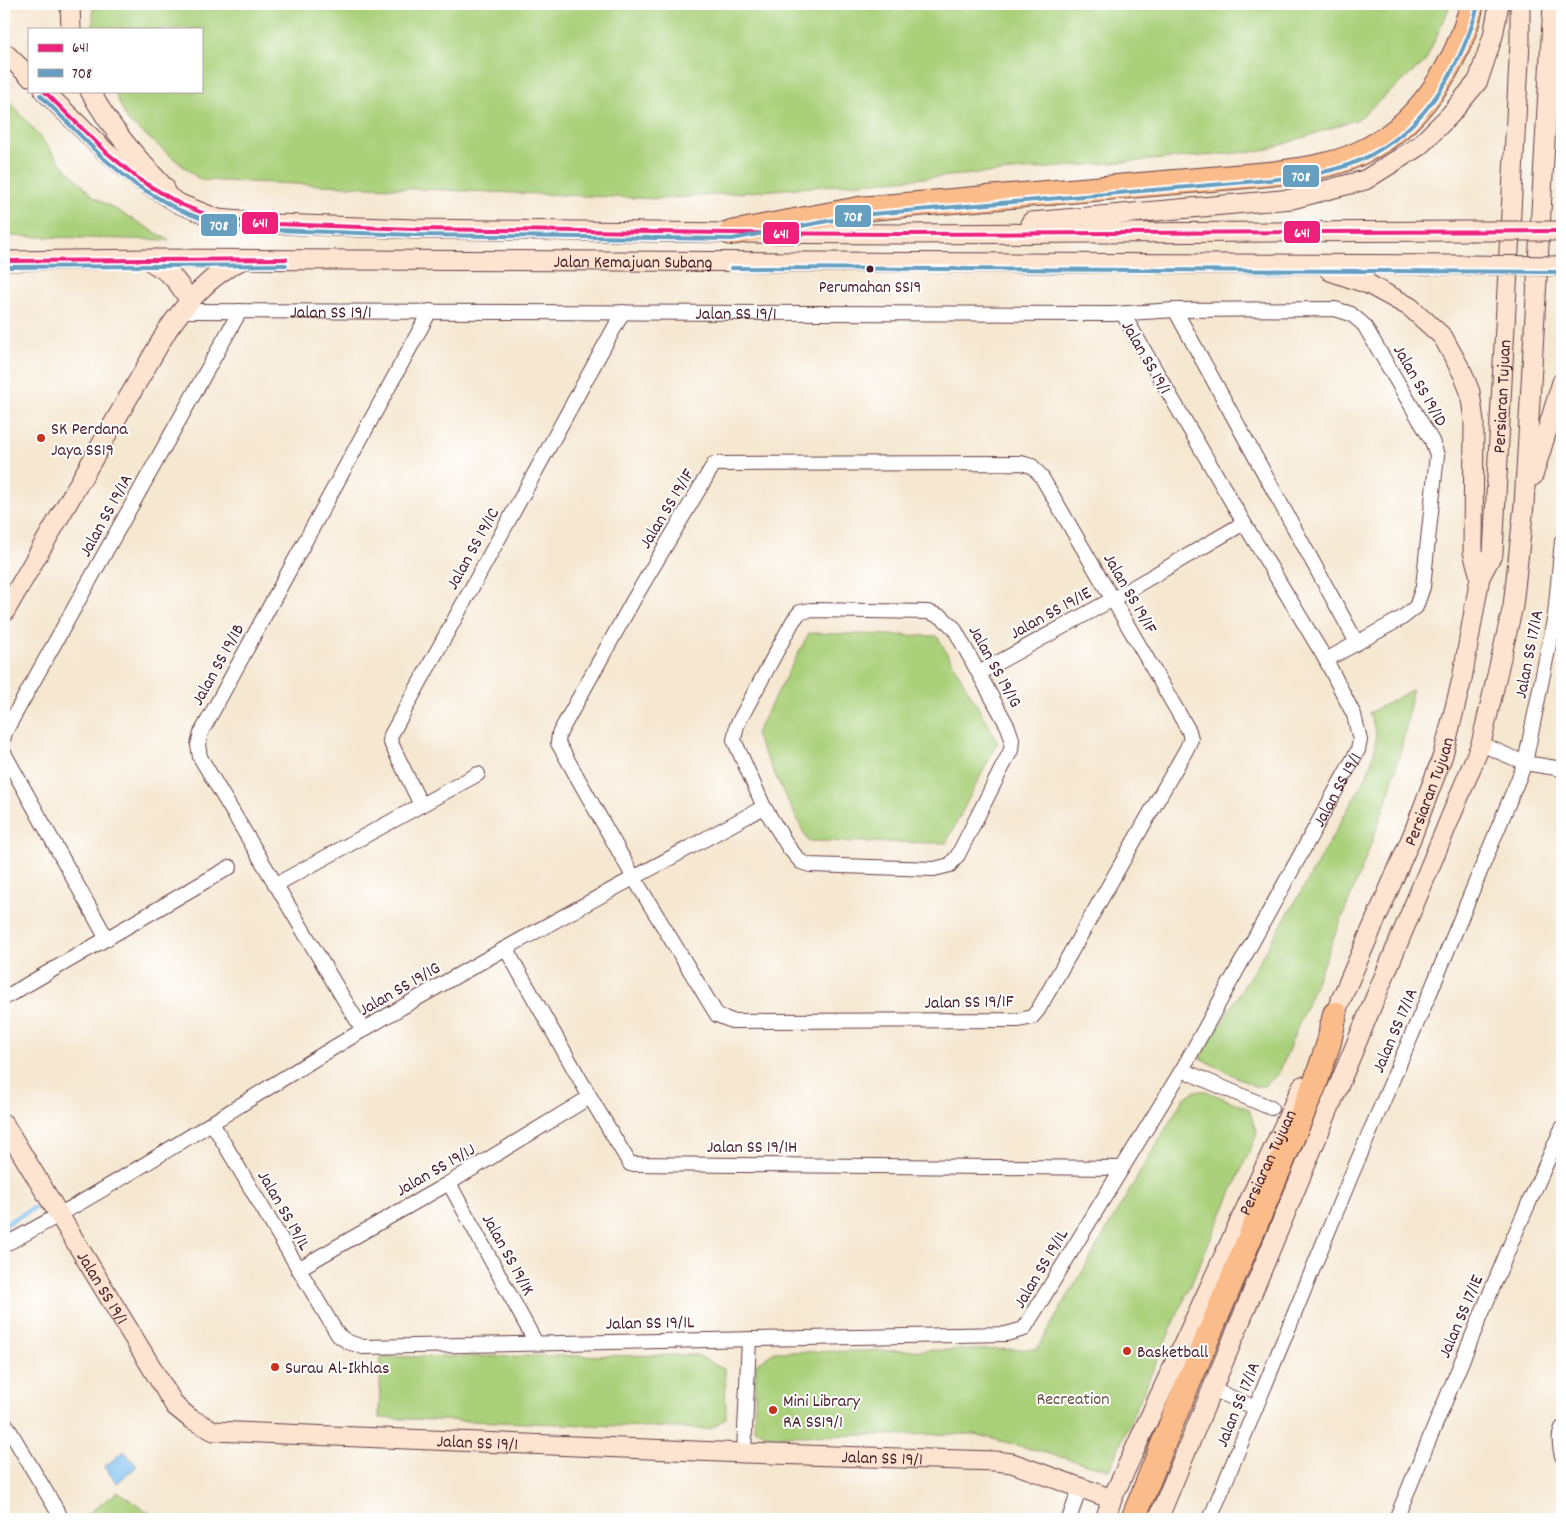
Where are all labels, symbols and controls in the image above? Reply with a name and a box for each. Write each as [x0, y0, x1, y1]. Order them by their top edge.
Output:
legend [28, 28, 202, 92]
text: 641 [72, 38, 89, 60]
text: 708 [72, 64, 92, 86]
line badge: 708 [1282, 164, 1320, 188]
text: 708 [1292, 168, 1311, 188]
line badge: 708 [834, 204, 872, 228]
text: 708 [844, 208, 863, 228]
line badge: 641 [241, 211, 279, 235]
line badge: 708 [200, 213, 238, 237]
text: 641 [252, 214, 268, 234]
text: 708 [210, 217, 229, 237]
line badge: 641 [1283, 220, 1321, 244]
line badge: 641 [762, 221, 800, 245]
text: 641 [1294, 224, 1310, 244]
text: 641 [773, 225, 789, 245]
street label: Jalan Kemajuan Subang [553, 251, 713, 277]
marker: Perumahan SS19 [865, 264, 875, 274]
place label: Perumahan SS19 [819, 277, 921, 301]
street label: Jalan SS 19/1 [290, 301, 372, 327]
street label: Jalan SS 19/1 [695, 303, 777, 328]
street label: Jalan SS 19/1 [1114, 317, 1176, 400]
street label: Persiaran Tujuan [1488, 339, 1519, 454]
street label: Jalan SS 19/1D [1385, 341, 1452, 432]
place label: SK Perdana Jaya SS19 [51, 418, 128, 464]
marker: SK Perdana Jaya SS19 [35, 432, 47, 444]
street label: Jalan SS 19/1F [634, 465, 702, 554]
street label: Jalan SS 19/1A [74, 470, 140, 562]
street label: Jalan SS 19/1C [441, 504, 507, 595]
street label: Jalan SS 19/1F [1096, 549, 1162, 639]
street label: Jalan SS 19/1E [1006, 582, 1096, 647]
street label: Jalan SS 17/1A [1510, 608, 1551, 701]
street label: Jalan SS 19/1B [186, 620, 252, 711]
street label: Jalan SS 19/1G [961, 622, 1027, 713]
street label: Persiaran Tujuan [1399, 735, 1462, 850]
street label: Jalan SS 19/1 [1308, 749, 1369, 832]
street label: Jalan SS 19/1G [355, 957, 446, 1024]
street label: Jalan SS 17/1A [1367, 985, 1425, 1077]
street label: Jalan SS 19/1F [924, 990, 1014, 1017]
street label: Persiaran Tujuan [1234, 1106, 1304, 1220]
street label: Jalan SS 19/1H [707, 1136, 797, 1161]
street label: Jalan SS 19/1J [392, 1138, 481, 1204]
street label: Jalan SS 19/1L [250, 1167, 316, 1256]
street label: Jalan SS 19/1K [474, 1210, 539, 1301]
street label: Jalan SS 19/1L [1009, 1224, 1076, 1314]
street label: Jalan SS 19/1 [69, 1247, 133, 1330]
street label: Jalan SS 17/1E [1434, 1271, 1491, 1362]
street label: Jalan SS 19/1L [605, 1311, 695, 1338]
place label: Basketball [1137, 1341, 1209, 1366]
marker: Basketball [1121, 1345, 1133, 1357]
place label: Surau Al-Ikhlas [285, 1357, 389, 1382]
street label: Jalan SS 17/1A [1211, 1358, 1268, 1451]
marker: Surau Al-Ikhlas [269, 1361, 281, 1373]
park label: Recreation [1036, 1388, 1110, 1413]
place label: Mini Library RA SS19/1 [783, 1390, 861, 1436]
marker: Mini Library RA SS19/1 [767, 1404, 779, 1416]
street label: Jalan SS 19/1 [436, 1430, 519, 1459]
street label: Jalan SS 19/1 [841, 1446, 923, 1474]

